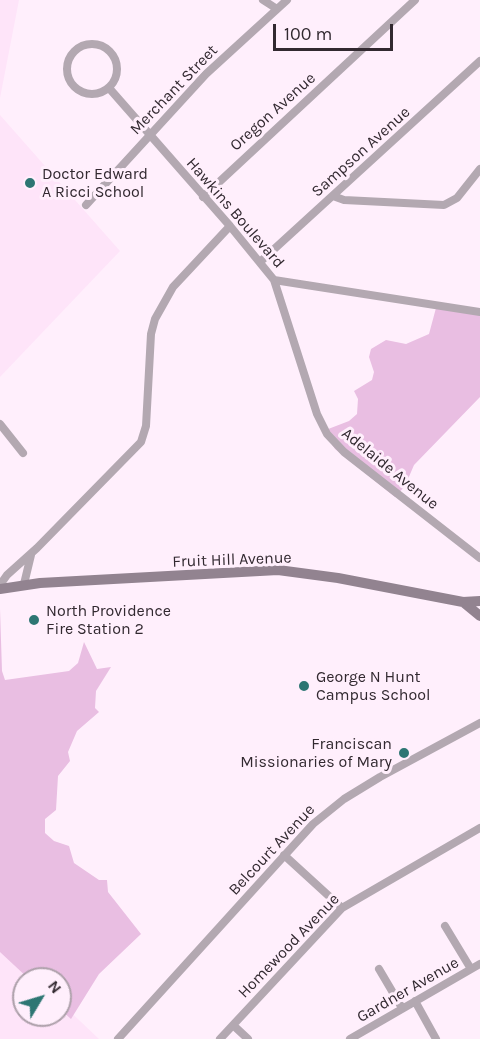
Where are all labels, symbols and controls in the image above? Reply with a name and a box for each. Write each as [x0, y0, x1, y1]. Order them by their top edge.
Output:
scale bar [276, 12, 396, 50]
text: 100 m [284, 23, 332, 45]
street label: Merchant Street [126, 41, 222, 139]
street label: Oregon Avenue [226, 69, 320, 155]
street label: Sampson Avenue [308, 103, 414, 201]
street label: Hawkins Boulevard [182, 154, 288, 272]
place label: Doctor Edward A Ricci School [42, 164, 148, 202]
marker: Doctor Edward A Ricci School [23, 176, 37, 190]
street label: Adelaide Avenue [338, 424, 442, 514]
street label: Fruit Hill Avenue [172, 548, 292, 572]
place label: North Providence Fire Station 2 [46, 601, 171, 639]
marker: North Providence Fire Station 2 [27, 613, 41, 627]
place label: George N Hunt Campus School [316, 667, 430, 705]
marker: George N Hunt Campus School [297, 679, 311, 693]
place label: Franciscan Missionaries of Mary [240, 734, 392, 772]
marker: Franciscan Missionaries of Mary [397, 746, 411, 760]
street label: Belcourt Avenue [225, 800, 319, 900]
street label: Homewood Avenue [234, 890, 344, 1002]
street label: Gardner Avenue [354, 953, 462, 1027]
north arrow [12, 967, 72, 1027]
text: N [44, 976, 66, 997]

